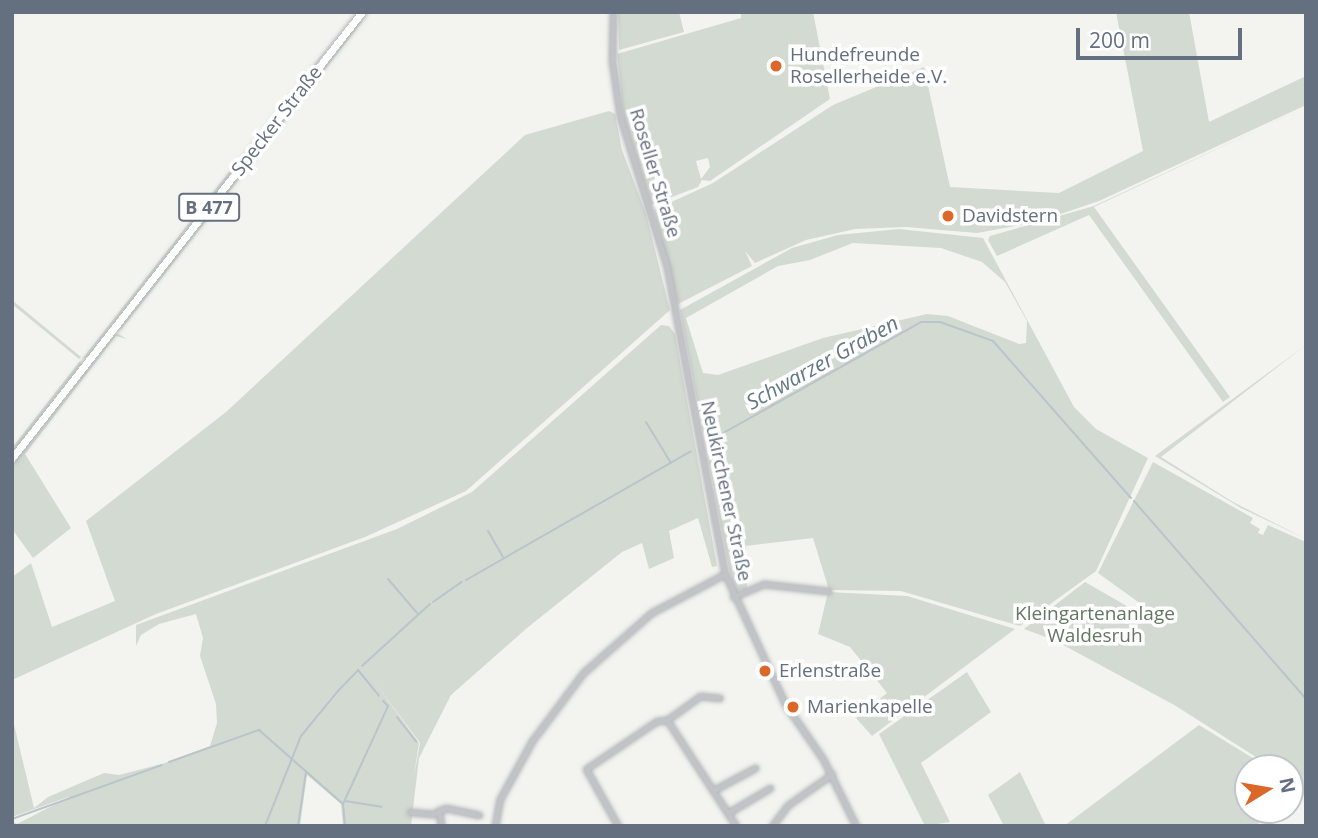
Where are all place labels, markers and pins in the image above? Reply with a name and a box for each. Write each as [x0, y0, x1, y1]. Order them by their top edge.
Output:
place label: Hundefreunde Rosellerheide e.V. [790, 44, 947, 88]
marker: Hundefreunde Rosellerheide e.V. [768, 58, 784, 74]
place label: Davidstern [962, 205, 1058, 227]
marker: Davidstern [940, 208, 956, 224]
place label: Erlenstraße [779, 660, 881, 682]
marker: Erlenstraße [757, 663, 773, 679]
place label: Marienkapelle [807, 696, 933, 718]
marker: Marienkapelle [785, 699, 801, 715]

